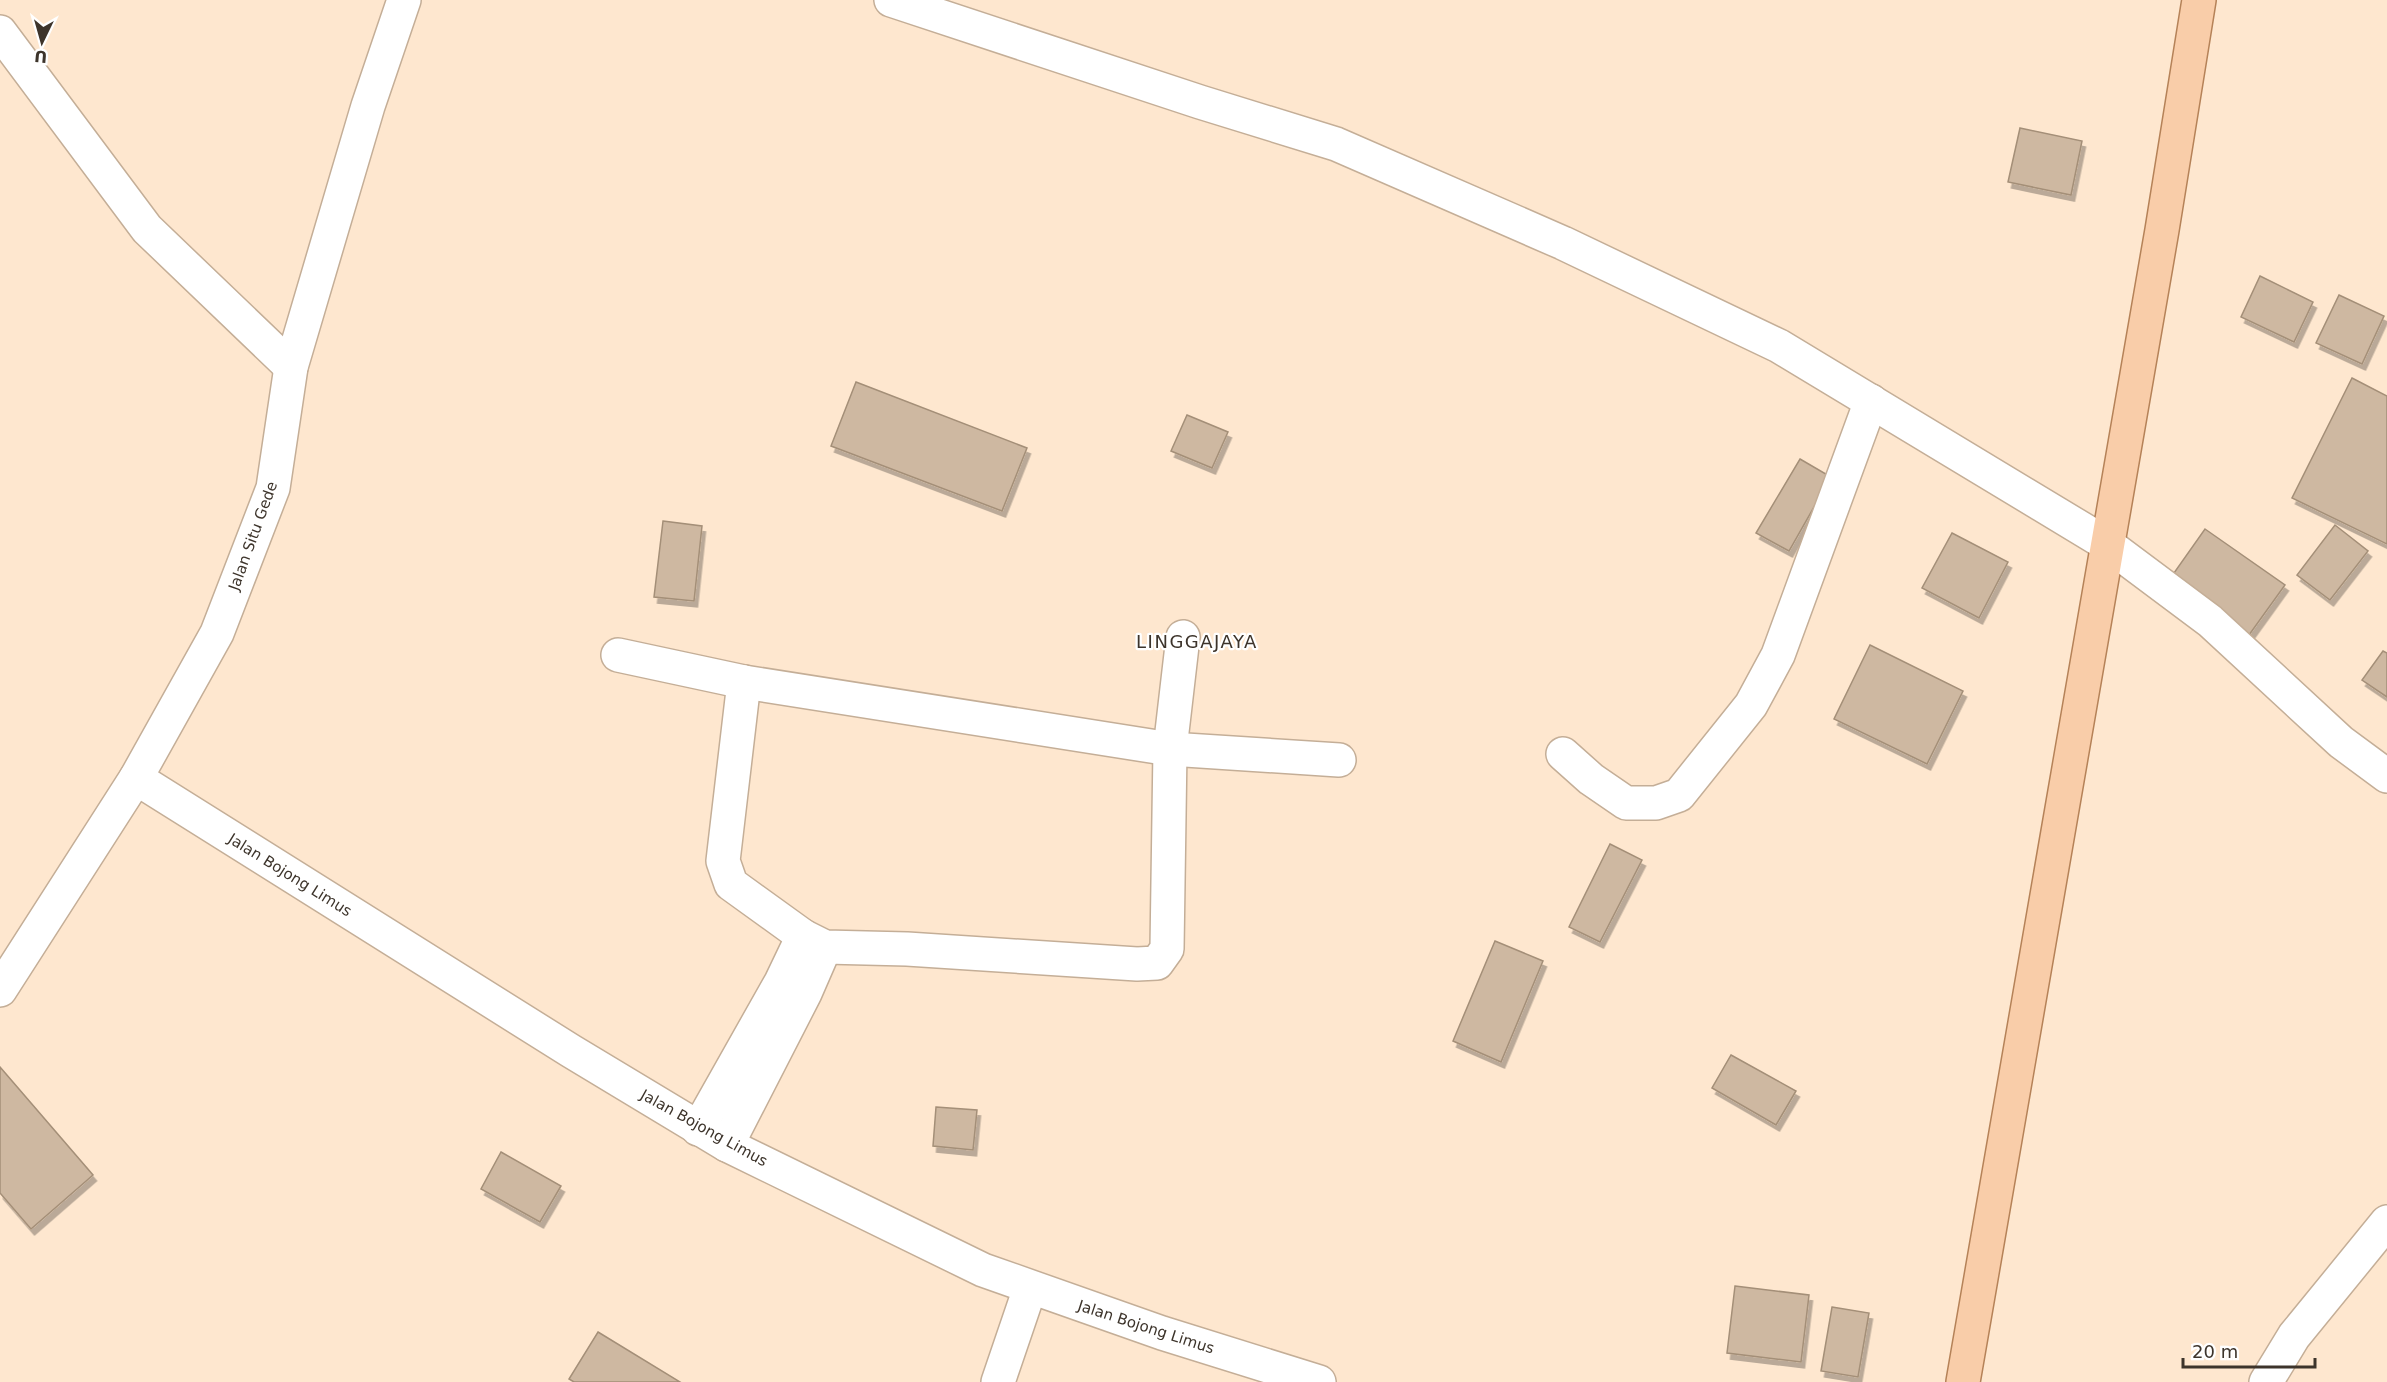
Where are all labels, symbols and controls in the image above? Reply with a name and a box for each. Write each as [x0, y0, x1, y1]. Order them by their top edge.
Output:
north arrow [12, 12, 72, 72]
text: U [33, 46, 48, 66]
street label: Jalan Situ Gede [225, 479, 281, 594]
district label: LINGGAJAYA [1136, 631, 1258, 652]
street label: Jalan Bojong Limus [224, 829, 355, 920]
street label: Jalan Bojong Limus [637, 1085, 771, 1170]
street label: Jalan Bojong Limus [1075, 1296, 1217, 1358]
scale bar [2183, 1331, 2315, 1369]
text: 20 m [2192, 1341, 2238, 1362]

